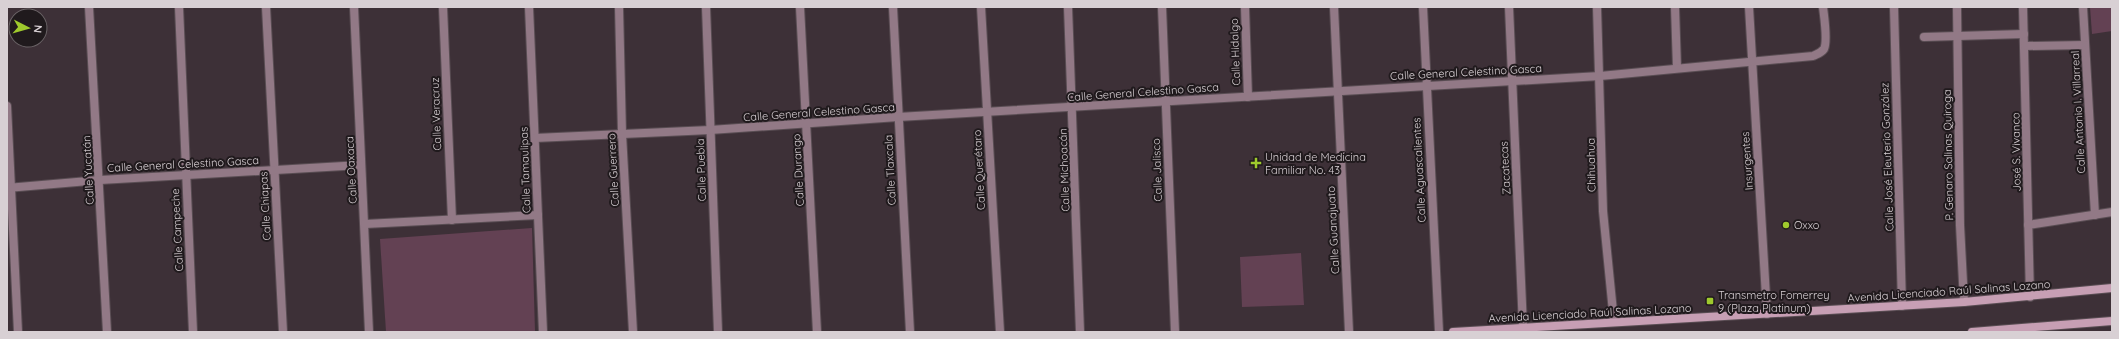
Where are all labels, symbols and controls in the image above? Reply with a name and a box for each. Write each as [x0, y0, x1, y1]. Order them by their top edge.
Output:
north arrow [8, 8, 48, 48]
street label: Calle Hidalgo [1227, 18, 1243, 86]
text: N [31, 24, 45, 34]
street label: Calle Antonio I. Villarreal [2068, 50, 2088, 174]
street label: Calle General Celestino Gasca [1390, 61, 1542, 83]
street label: Calle Veracruz [428, 77, 444, 151]
street label: Calle General Celestino Gasca [1067, 80, 1219, 104]
street label: Calle José Eleuterio González [1877, 82, 1897, 232]
street label: P. Genaro Salinas Quiroga [1940, 89, 1956, 221]
street label: Calle General Celestino Gasca [743, 100, 895, 124]
street label: José S. Vivanco [2008, 112, 2024, 192]
street label: Calle Aguascalientes [1409, 117, 1429, 223]
street label: Calle Tamaulipas [516, 127, 534, 213]
street label: Calle Michoacán [1056, 128, 1072, 212]
street label: Calle Querétaro [970, 129, 988, 210]
street label: Insurgentes [1738, 131, 1756, 191]
street label: Calle Guerrero [604, 133, 622, 207]
street label: Calle Durango [789, 133, 807, 207]
street label: Calle Tlaxcala [881, 134, 899, 206]
street label: Calle Yucatán [79, 135, 97, 205]
street label: Calle Oaxaca [342, 136, 360, 204]
street label: Calle Puebla [693, 138, 709, 202]
street label: Calle Jalisco [1149, 138, 1165, 202]
street label: Chihuahua [1584, 138, 1598, 192]
street label: Zacatecas [1497, 141, 1513, 195]
place label: Unidad de Medicina Familiar No. 43 [1265, 150, 1366, 177]
street label: Calle General Celestino Gasca [107, 153, 259, 175]
marker: Unidad de Medicina Familiar No. 43 [1250, 157, 1262, 169]
street label: Calle Chiapas [256, 171, 274, 241]
street label: Calle Guanajuato [1324, 185, 1342, 274]
street label: Calle Campeche [168, 188, 186, 272]
place label: Oxxo [1794, 218, 1820, 232]
marker: Oxxo [1781, 220, 1791, 230]
street label: Avenida Licenciado Raúl Salinas Lozano [1847, 277, 2051, 305]
place label: Transmetro Fomerrey 9 (Plaza Platinum) [1718, 288, 1829, 315]
marker: Transmetro Fomerrey 9 (Plaza Platinum) [1705, 296, 1715, 306]
street label: Avenida Licenciado Raúl Salinas Lozano [1488, 301, 1692, 325]

